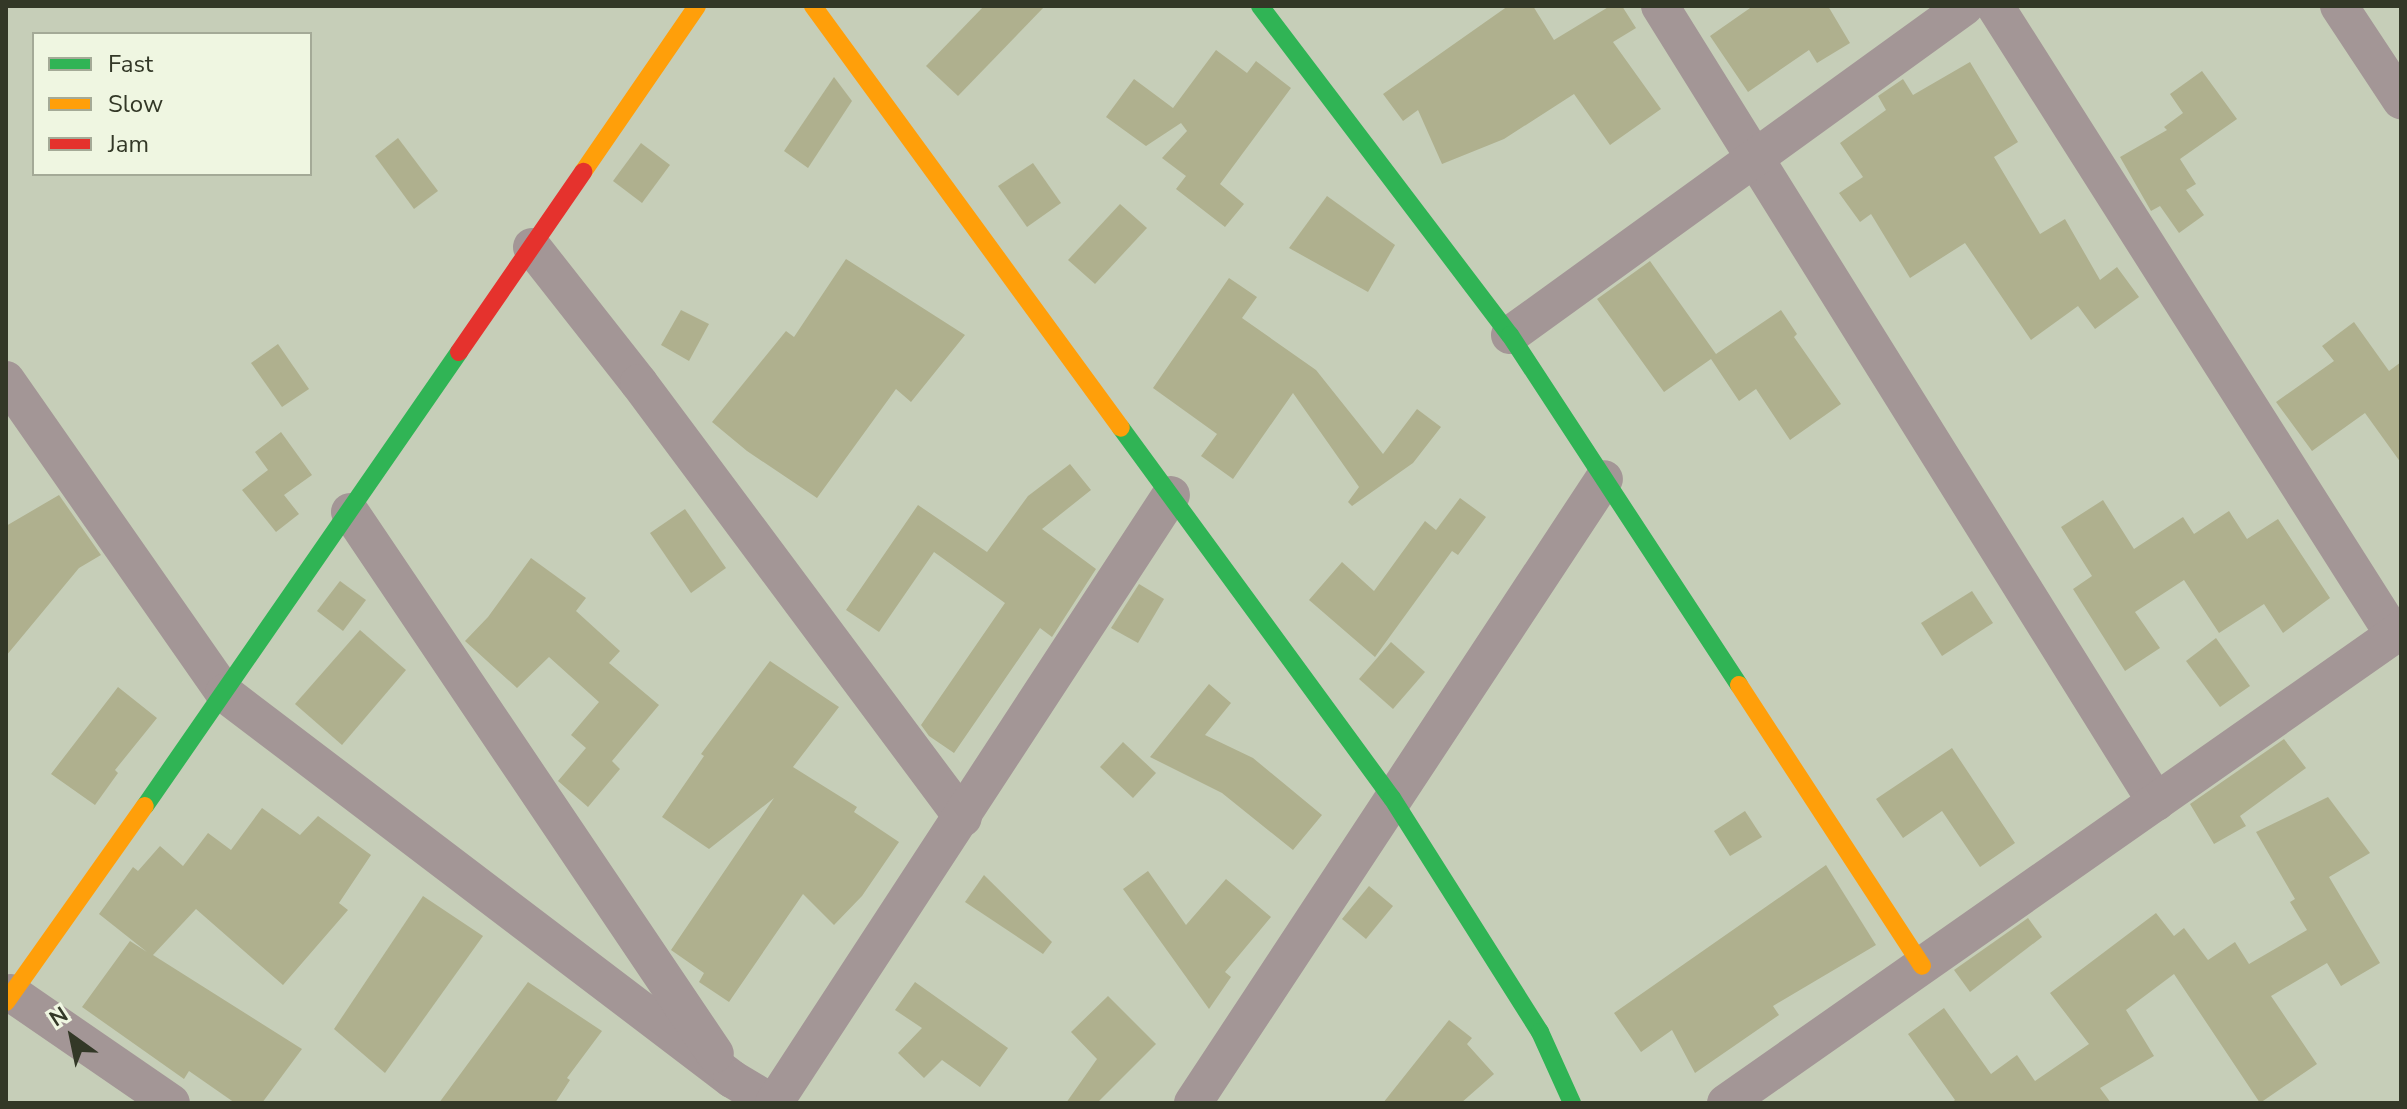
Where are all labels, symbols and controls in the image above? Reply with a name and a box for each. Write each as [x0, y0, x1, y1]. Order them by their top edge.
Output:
legend [32, 32, 312, 176]
text: Fast [108, 48, 153, 80]
text: Slow [108, 88, 163, 120]
text: Jam [108, 128, 149, 160]
north arrow [32, 997, 112, 1077]
text: N [44, 1000, 74, 1034]

